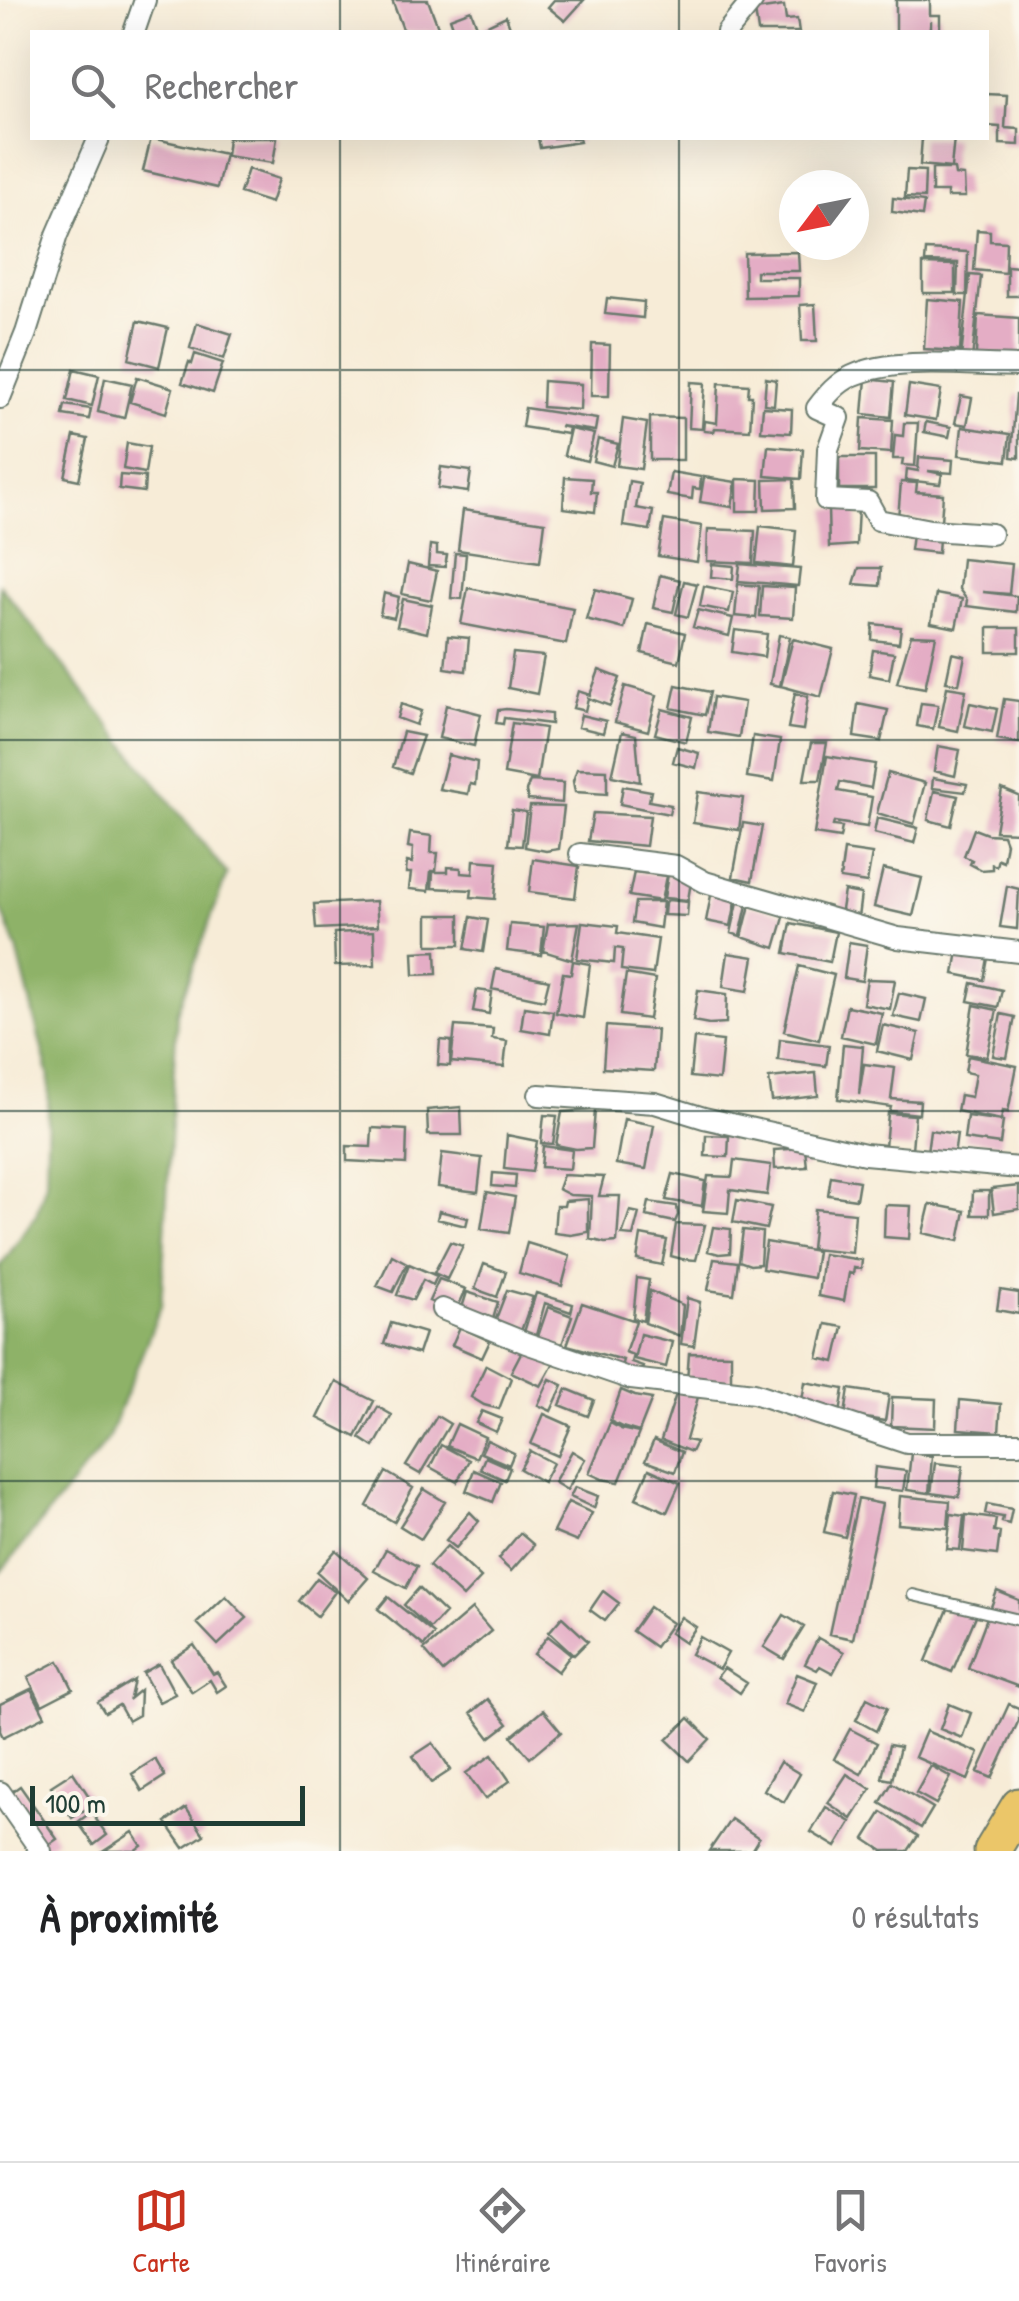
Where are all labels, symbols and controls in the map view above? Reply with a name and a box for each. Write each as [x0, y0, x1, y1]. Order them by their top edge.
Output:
search box [30, 30, 989, 140]
icon: search [65, 58, 120, 113]
text: Rechercher [145, 59, 298, 111]
north arrow [779, 170, 869, 260]
scale bar [30, 1781, 305, 1826]
text: 100 m [45, 1784, 106, 1822]
text: À proximité [40, 1888, 219, 1945]
text: 0 résultats [852, 1895, 979, 1938]
tab: Carte [132, 2183, 190, 2281]
tab: Itinéraire [454, 2183, 551, 2281]
tab: Favoris [815, 2183, 887, 2281]

